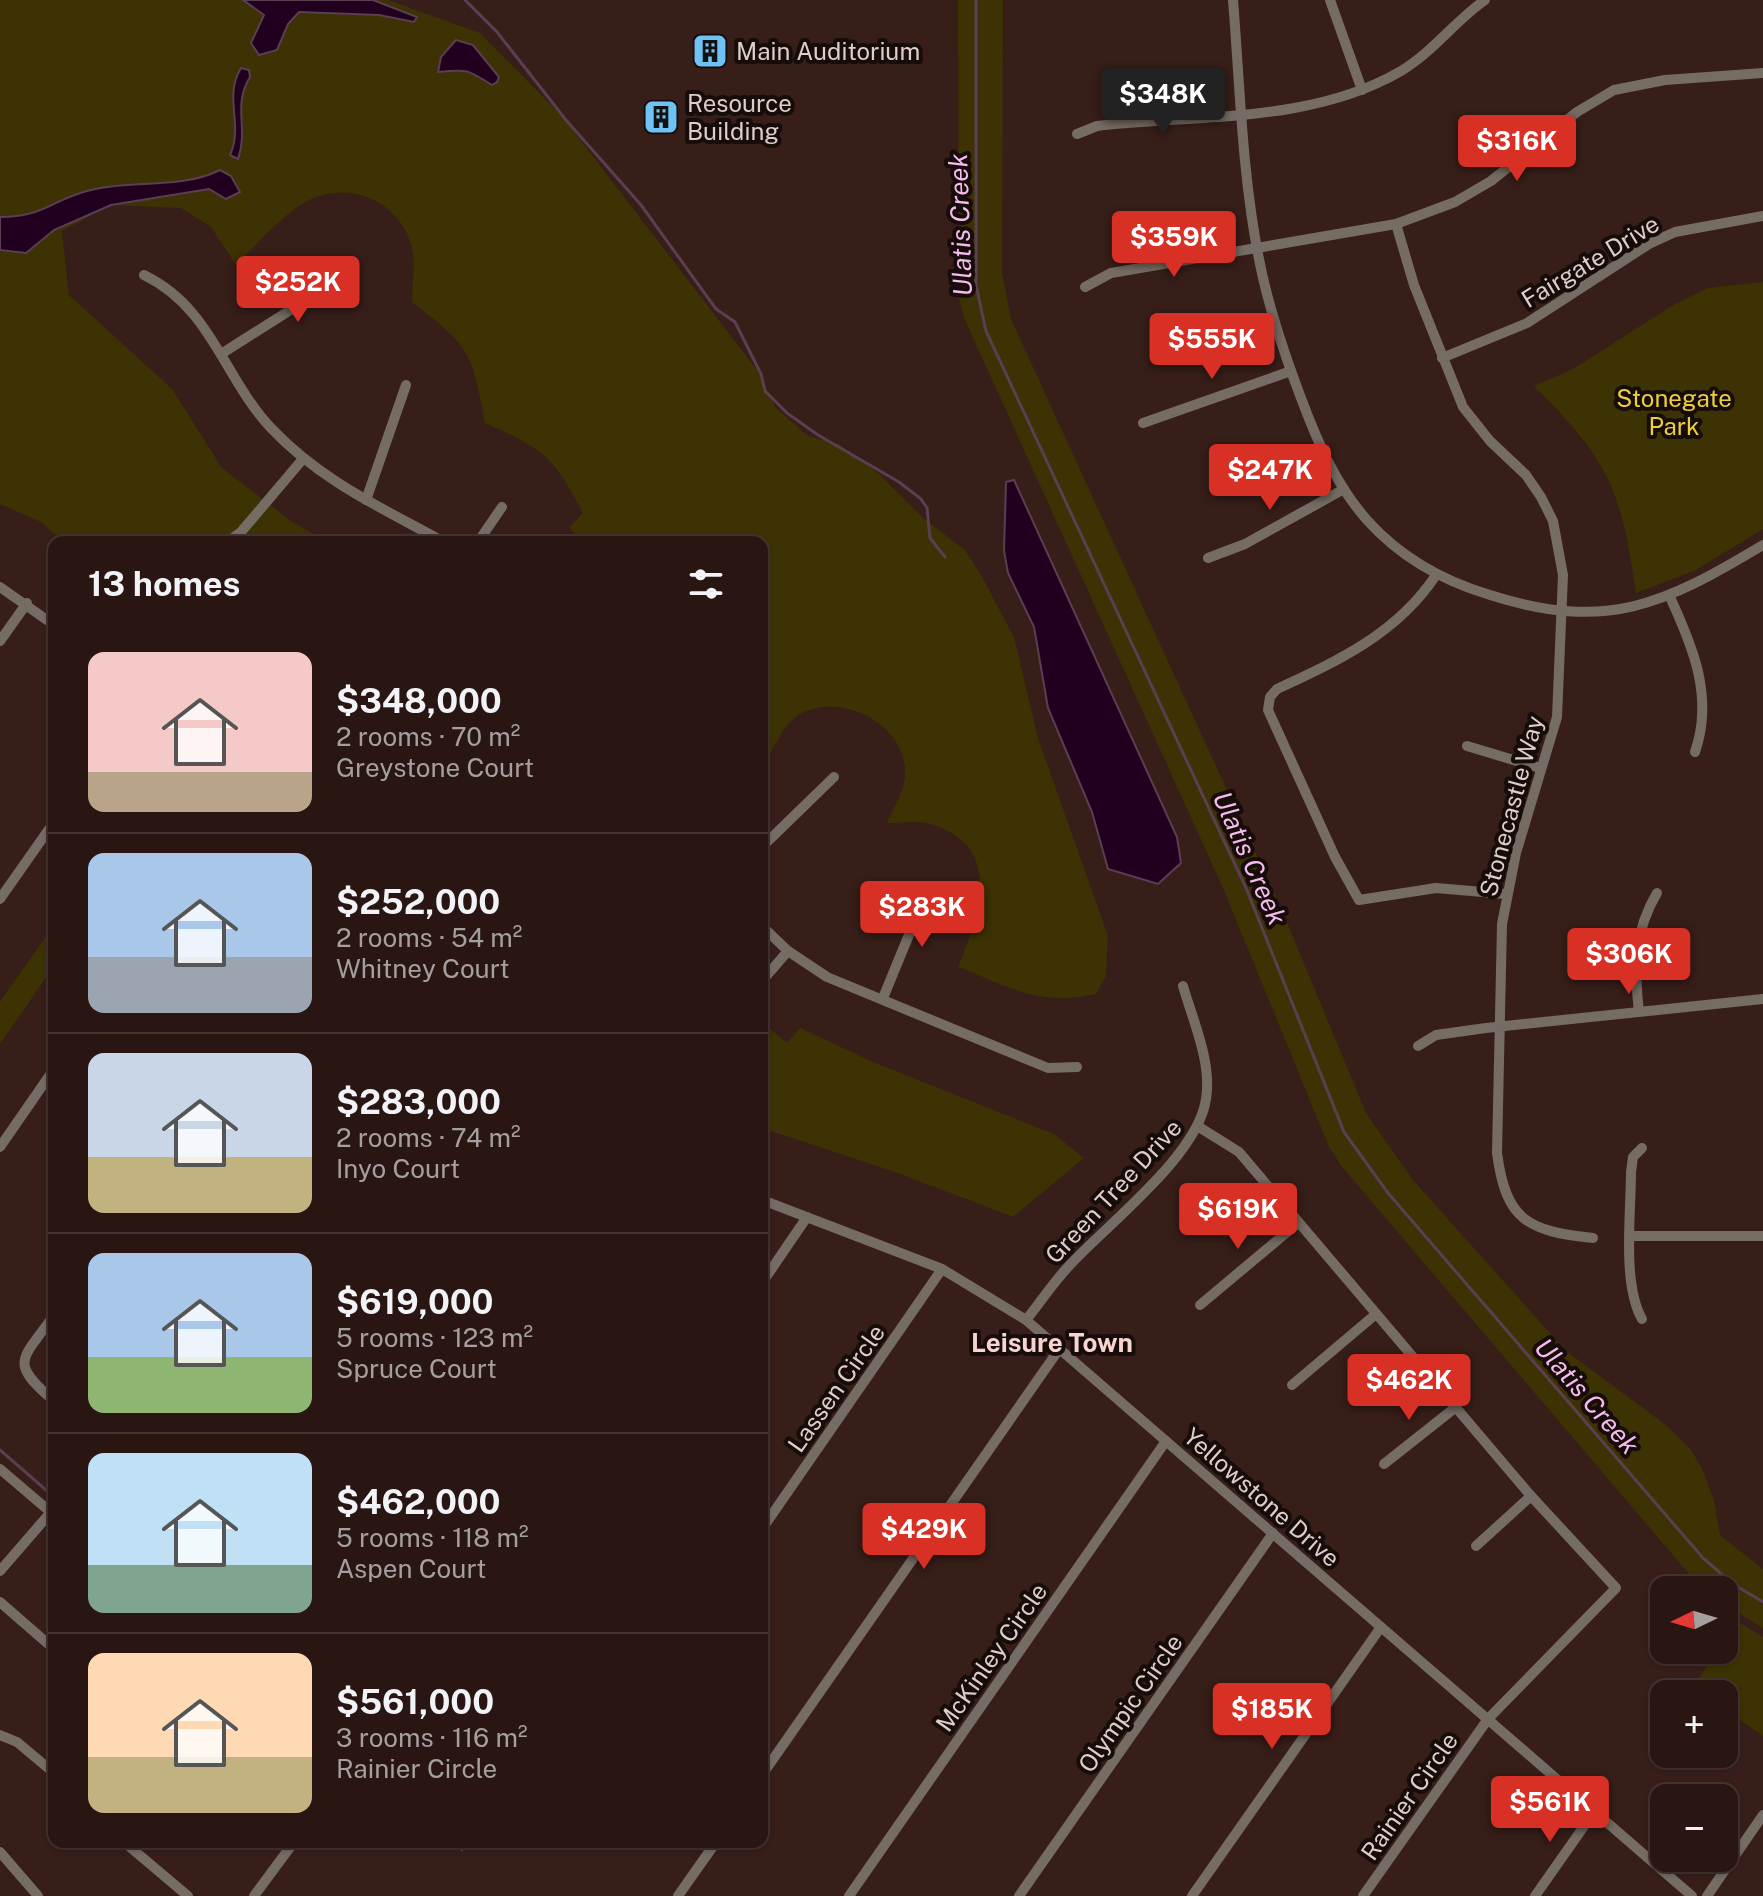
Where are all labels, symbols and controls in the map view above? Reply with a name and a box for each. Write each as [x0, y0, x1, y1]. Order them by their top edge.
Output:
building icon: Main Auditorium [691, 32, 729, 70]
place label: Main Auditorium [736, 37, 920, 65]
pin: $348K [1107, 68, 1219, 136]
text: $348K [1119, 78, 1207, 109]
place label: Resource Building [687, 89, 792, 145]
building icon: Resource Building [642, 98, 680, 136]
pin: $316K [1461, 115, 1573, 183]
text: $316K [1476, 125, 1558, 156]
water label: Ulatis Creek [942, 153, 978, 297]
street label: Fairgate Drive [1516, 209, 1664, 313]
pin: $359K [1118, 211, 1230, 279]
text: $359K [1130, 221, 1218, 252]
pin: $252K [242, 256, 354, 324]
text: $252K [255, 266, 341, 297]
pin: $555K [1156, 313, 1268, 381]
text: $555K [1168, 323, 1257, 354]
park label: Stonegate Park [1616, 384, 1732, 440]
pin: $247K [1214, 444, 1326, 512]
text: $247K [1227, 454, 1313, 485]
icon: filters [684, 562, 728, 606]
text: 13 homes [88, 564, 240, 604]
text: $348,000 [336, 681, 502, 721]
icon: home [152, 684, 248, 780]
street label: Stonecastle Way [1473, 712, 1549, 899]
text: 2 rooms · 70 m² [336, 721, 520, 752]
text: Greystone Court [336, 752, 534, 783]
water label: Ulatis Creek [1207, 786, 1293, 930]
pin: $283K [866, 881, 978, 949]
text: $252,000 [336, 882, 500, 922]
icon: home [152, 885, 248, 981]
text: $283K [878, 891, 966, 922]
text: 2 rooms · 54 m² [336, 922, 522, 953]
pin: $306K [1573, 928, 1685, 996]
text: $306K [1585, 938, 1673, 969]
text: Whitney Court [336, 953, 510, 984]
text: $283,000 [336, 1082, 501, 1122]
icon: home [152, 1085, 248, 1181]
street label: Green Tree Drive [1039, 1113, 1187, 1269]
text: 2 rooms · 74 m² [336, 1122, 521, 1153]
text: Inyo Court [336, 1153, 460, 1184]
pin: $619K [1182, 1183, 1294, 1251]
text: $619K [1197, 1193, 1279, 1224]
text: $619,000 [336, 1282, 494, 1322]
icon: home [152, 1285, 248, 1381]
street label: Lassen Circle [782, 1319, 890, 1457]
text: 5 rooms · 123 m² [336, 1322, 533, 1353]
district label: Leisure Town [971, 1327, 1133, 1358]
water label: Ulatis Creek [1528, 1332, 1646, 1460]
text: Spruce Court [336, 1353, 497, 1384]
pin: $462K [1353, 1354, 1465, 1422]
text: $462K [1365, 1364, 1453, 1395]
street label: Yellowstone Drive [1178, 1422, 1346, 1572]
text: $462,000 [336, 1482, 500, 1522]
icon: home [152, 1485, 248, 1581]
pin: $429K [868, 1503, 980, 1571]
text: $429K [880, 1513, 968, 1544]
text: 5 rooms · 118 m² [336, 1522, 529, 1553]
text: Aspen Court [336, 1553, 486, 1584]
north arrow [1650, 1576, 1738, 1664]
map controls [1650, 1576, 1738, 1872]
street label: McKinley Circle [930, 1578, 1052, 1736]
street label: Olympic Circle [1072, 1629, 1188, 1777]
button: + [1650, 1680, 1738, 1768]
text: $561,000 [336, 1682, 494, 1722]
pin: $185K [1216, 1683, 1328, 1751]
icon: home [152, 1685, 248, 1781]
text: $185K [1231, 1693, 1313, 1724]
text: 3 rooms · 116 m² [336, 1722, 528, 1753]
street label: Rainier Circle [1355, 1727, 1463, 1865]
text: Rainier Circle [336, 1753, 497, 1784]
pin: $561K [1494, 1776, 1606, 1844]
button: − [1650, 1784, 1738, 1872]
text: $561K [1509, 1786, 1591, 1817]

